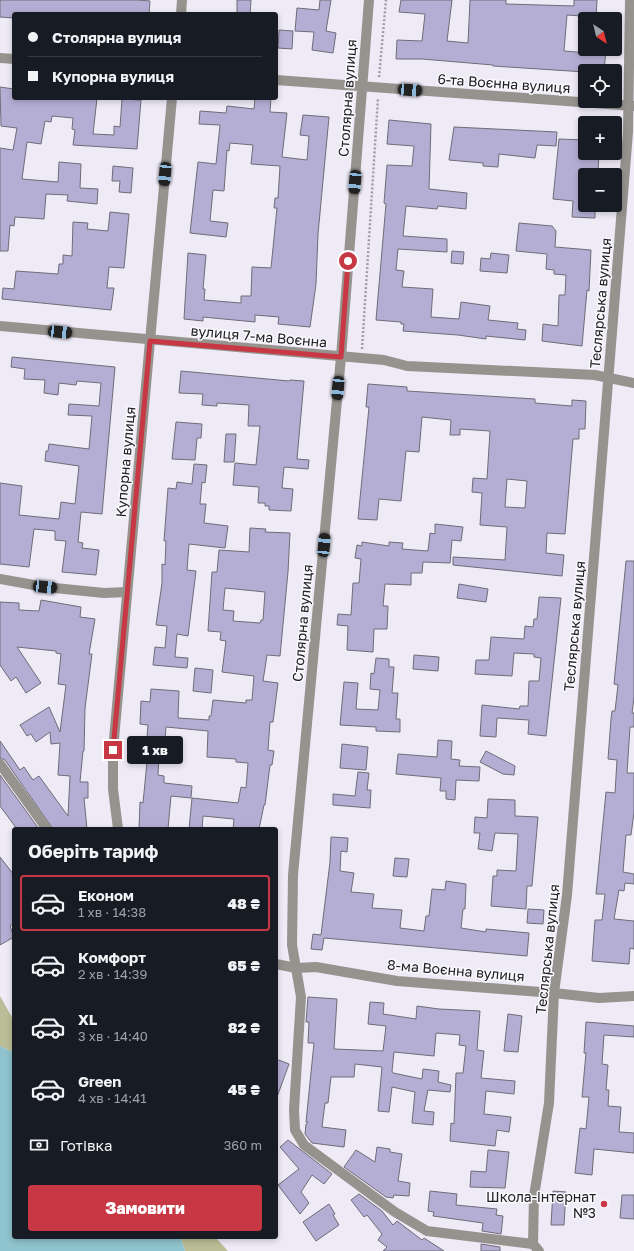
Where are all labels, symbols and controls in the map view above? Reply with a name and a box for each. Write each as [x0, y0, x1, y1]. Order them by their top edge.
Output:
north arrow [578, 12, 622, 56]
map controls [578, 12, 622, 212]
text: Столярна вулиця [52, 28, 181, 46]
street label: Столярна вулиця [334, 39, 360, 157]
button: locate [578, 64, 622, 108]
text: Купорна вулиця [52, 67, 174, 85]
street label: 6-та Воєнна вулиця [437, 70, 571, 96]
car [398, 83, 422, 97]
button: + [578, 116, 622, 160]
car [158, 162, 172, 186]
button: − [578, 168, 622, 212]
car [348, 170, 362, 194]
street label: Теслярська вулиця [586, 237, 614, 369]
route start [339, 252, 357, 270]
street label: вулиця 7-ма Воєнна [190, 322, 328, 350]
car [47, 325, 73, 339]
car [331, 376, 345, 400]
street label: Купорна вулиця [112, 406, 138, 518]
car [317, 533, 331, 557]
street label: Теслярська вулиця [560, 560, 588, 692]
street label: Столярна вулиця [288, 564, 316, 682]
car [32, 580, 58, 594]
callout: 1 хв [127, 736, 183, 764]
route end [104, 741, 122, 759]
text: 1 хв [142, 742, 168, 758]
text: Оберіть тариф [28, 840, 158, 862]
street label: Теслярська вулиця [532, 883, 562, 1015]
icon: car [30, 885, 66, 921]
text: Економ [78, 886, 134, 904]
text: 48 ₴ [227, 894, 260, 912]
text: 1 хв · 14:38 [78, 904, 146, 920]
icon: car [30, 947, 66, 983]
text: Комфорт [78, 948, 146, 966]
text: 65 ₴ [228, 956, 260, 974]
street label: 8-ма Воєнна вулиця [387, 956, 525, 984]
text: 2 хв · 14:39 [78, 966, 147, 982]
icon: car [30, 1009, 66, 1045]
text: XL [78, 1010, 97, 1028]
text: 82 ₴ [228, 1018, 260, 1036]
text: 3 хв · 14:40 [78, 1028, 148, 1044]
icon: car [30, 1071, 66, 1107]
text: Green [78, 1072, 121, 1090]
text: 45 ₴ [228, 1080, 260, 1098]
text: 4 хв · 14:41 [78, 1090, 146, 1106]
icon: cash [28, 1134, 50, 1156]
text: Готівка [60, 1136, 112, 1154]
text: 360 m [224, 1137, 262, 1153]
button: Замовити [28, 1185, 262, 1231]
place label: Школа-інтернат №3 [486, 1188, 596, 1221]
marker: Школа-інтернат №3 [599, 1199, 609, 1209]

